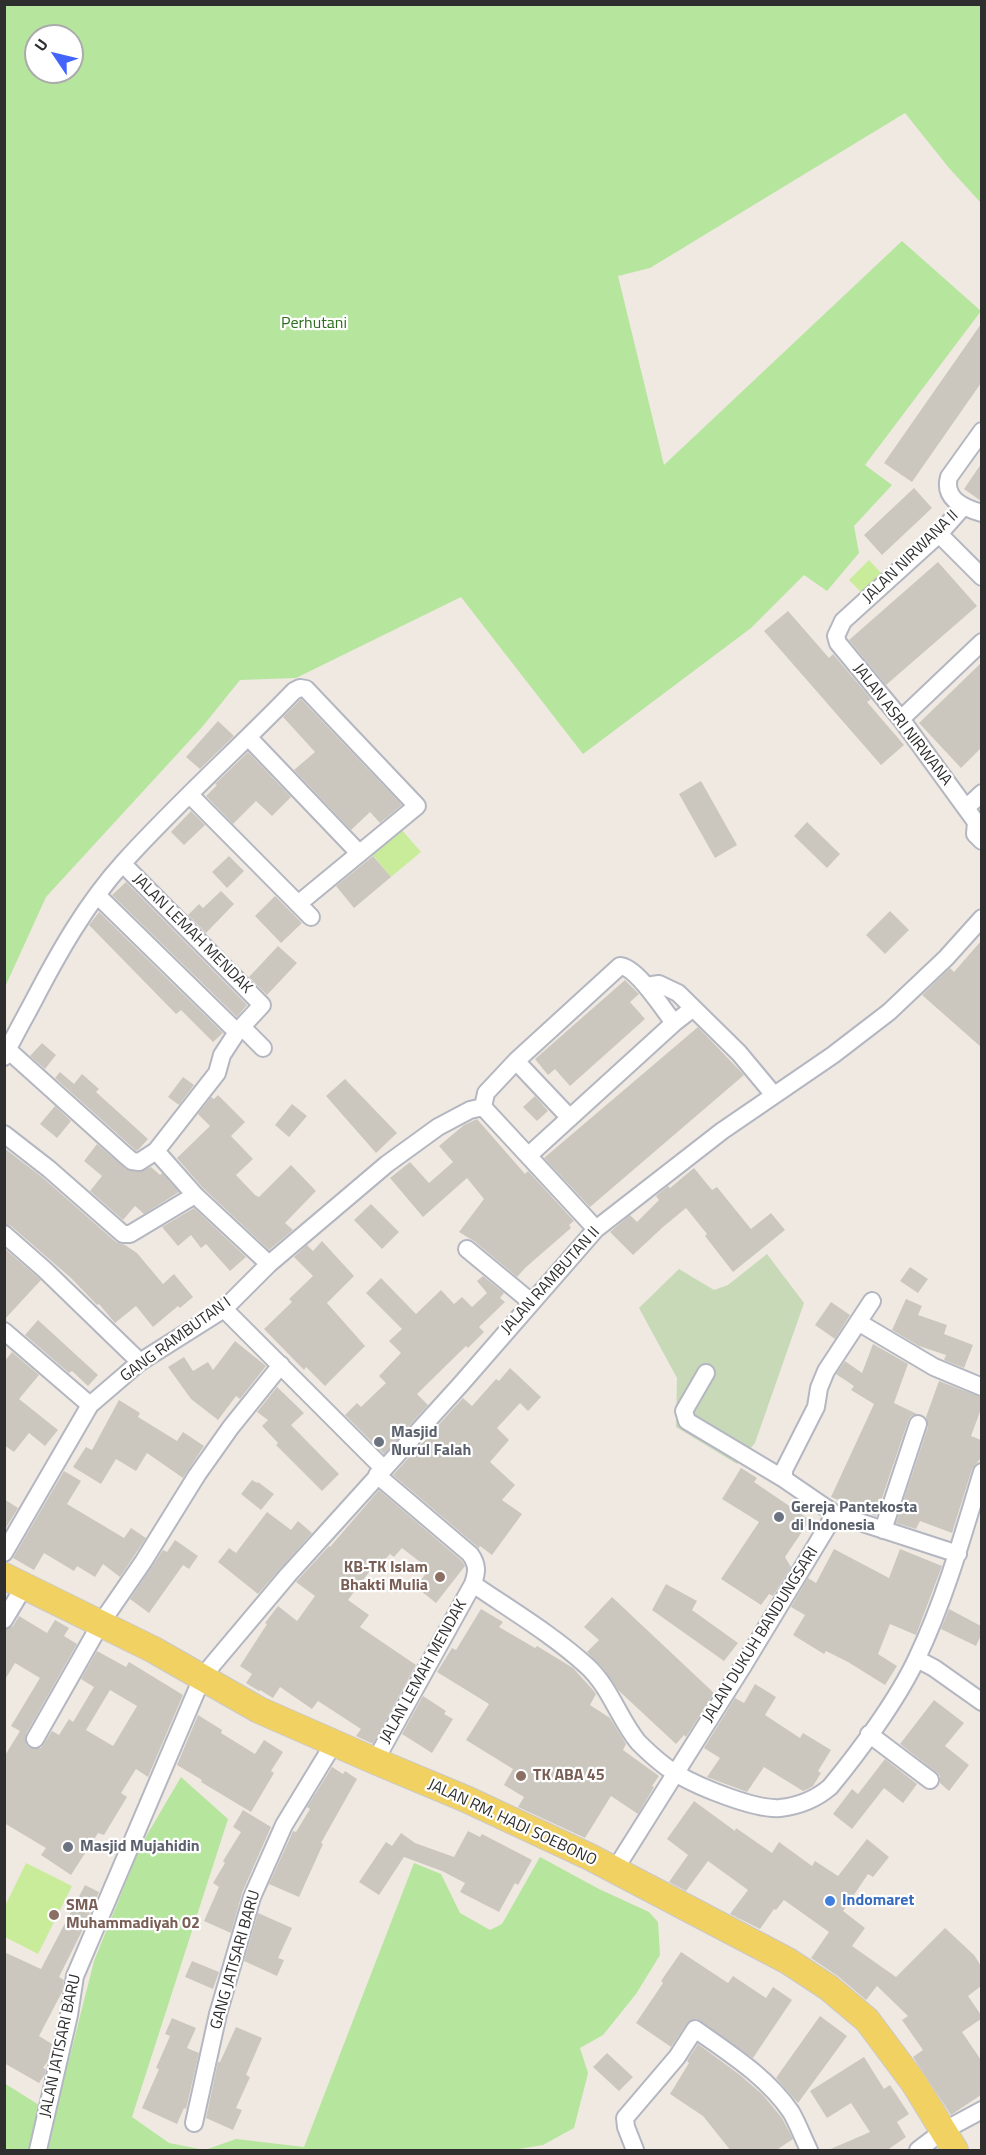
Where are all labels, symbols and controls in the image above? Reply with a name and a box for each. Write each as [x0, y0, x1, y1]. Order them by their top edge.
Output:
north arrow [24, 24, 84, 84]
text: U [28, 34, 54, 56]
park label: Perhutani [281, 314, 347, 334]
street label: JALAN NIRWANA II [859, 507, 963, 607]
street label: JALAN ASRI NIRWANA [848, 660, 956, 790]
street label: JALAN LEMAH MENDAK [128, 870, 256, 998]
street label: JALAN RAMBUTAN II [498, 1223, 604, 1339]
street label: GANG RAMBUTAN I [117, 1293, 235, 1387]
place label: Masjid Nurul Falah [391, 1423, 471, 1461]
marker: Masjid Nurul Falah [372, 1435, 386, 1449]
place label: Gereja Pantekosta di Indonesia [791, 1498, 917, 1536]
marker: Gereja Pantekosta di Indonesia [772, 1510, 786, 1524]
street label: JALAN DUKUH BANDUNGSARI [699, 1544, 823, 1726]
place label: KB-TK Islam Bhakti Mulia [340, 1558, 428, 1596]
marker: KB-TK Islam Bhakti Mulia [433, 1570, 447, 1584]
street label: JALAN LEMAH MENDAK [376, 1597, 472, 1747]
place label: TK ABA 45 [533, 1766, 605, 1786]
marker: TK ABA 45 [514, 1769, 528, 1783]
street label: JALAN RM. HADI SOEBONO [425, 1775, 599, 1871]
place label: Masjid Mujahidin [80, 1837, 200, 1857]
marker: Masjid Mujahidin [61, 1840, 75, 1854]
street label: GANG JATISARI BARU [207, 1888, 265, 2032]
place label: Indomaret [842, 1891, 914, 1911]
marker: Indomaret [823, 1894, 837, 1908]
place label: SMA Muhammadiyah 02 [66, 1896, 200, 1934]
marker: SMA Muhammadiyah 02 [47, 1908, 61, 1922]
street label: JALAN JATISARI BARU [36, 1972, 86, 2120]

